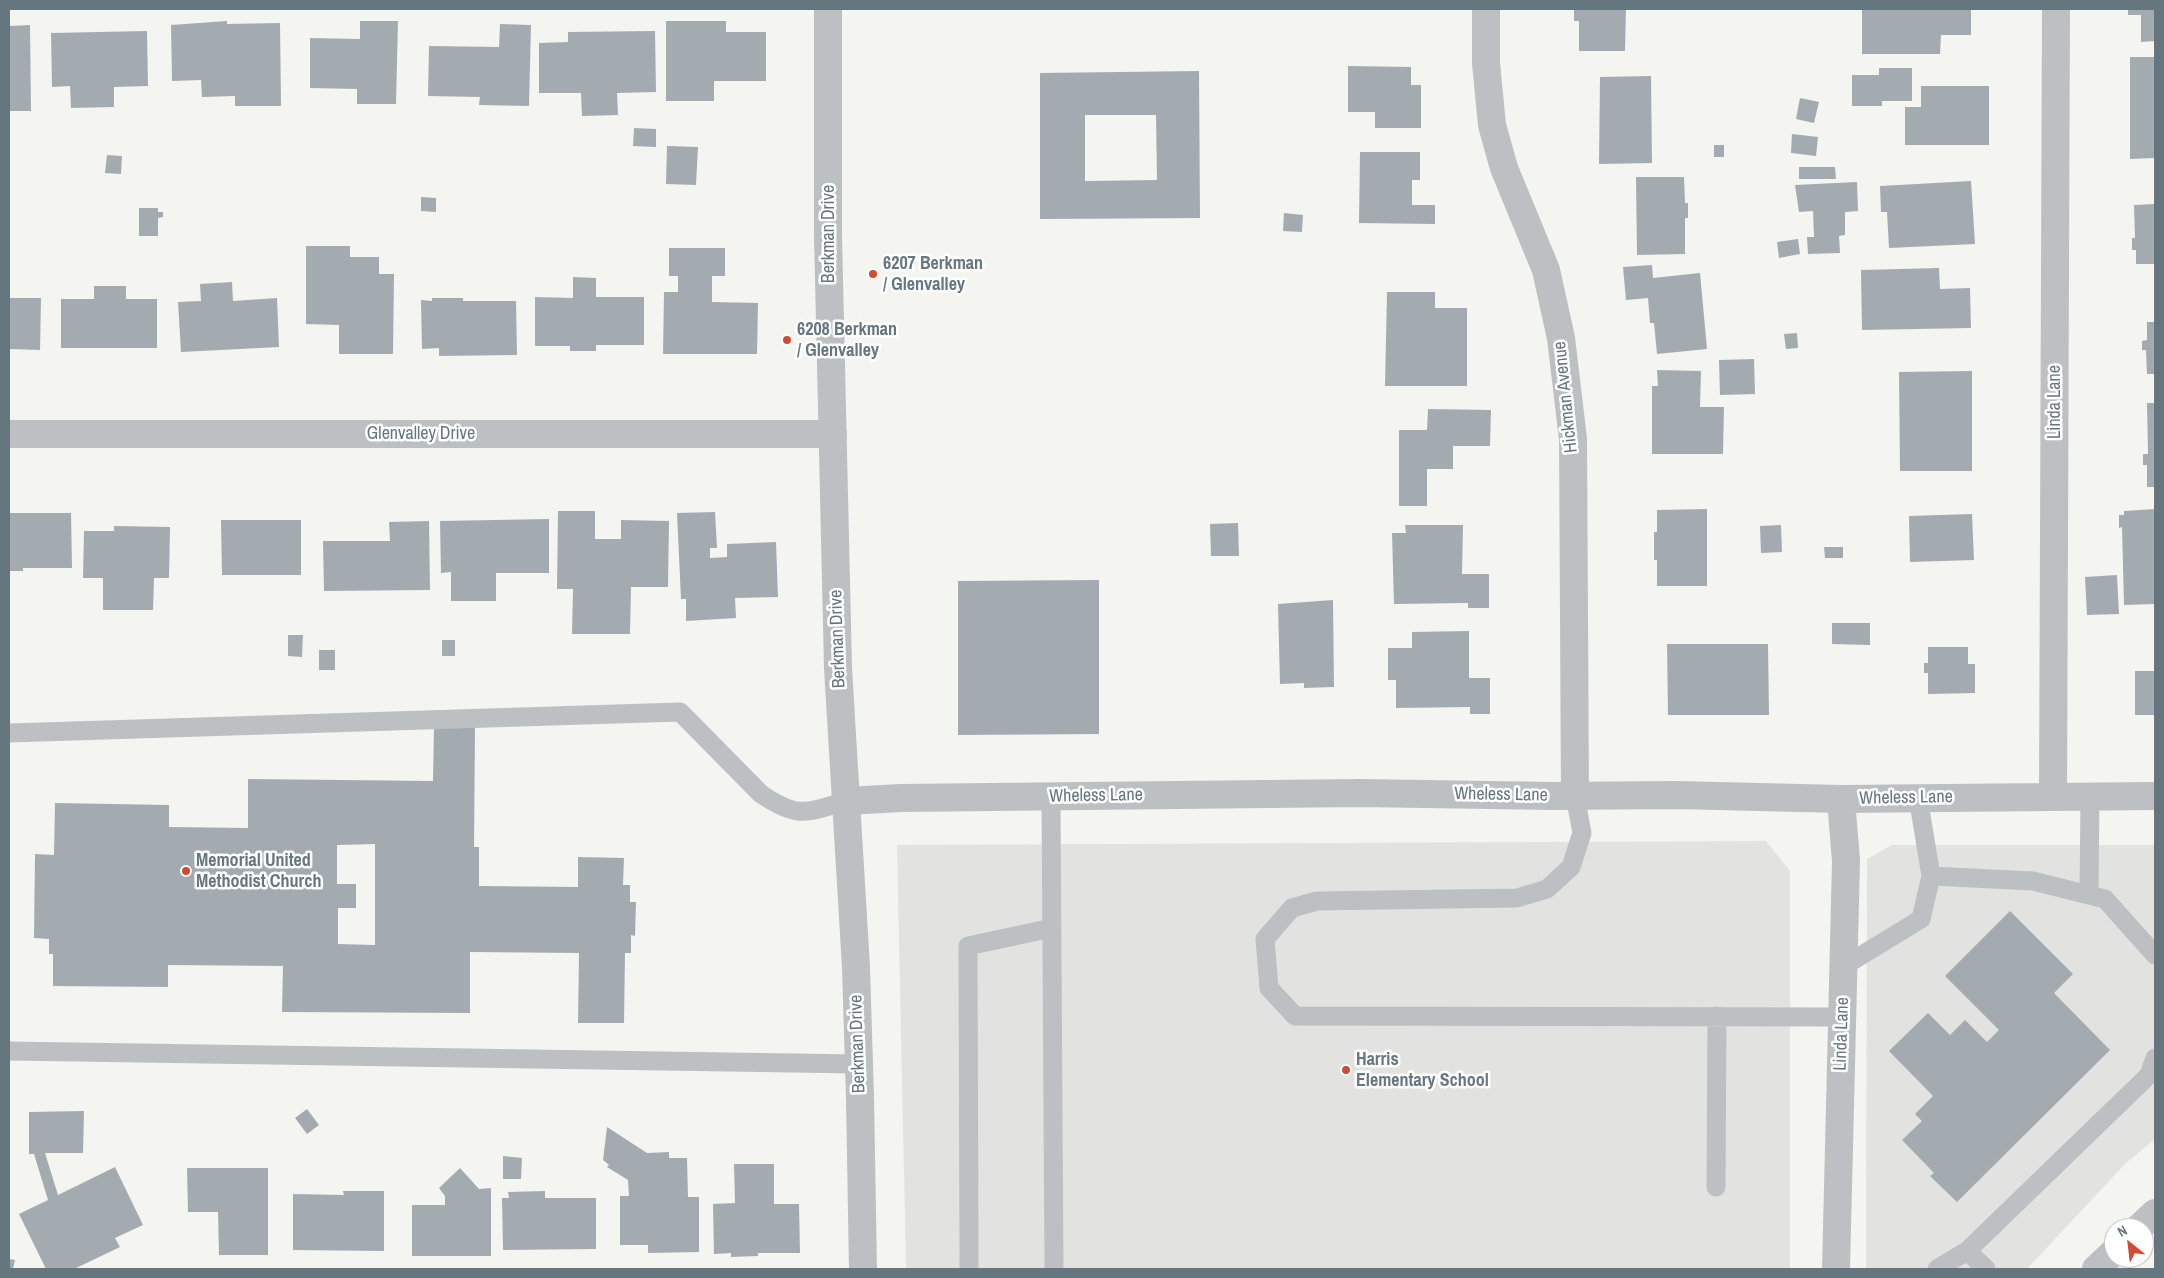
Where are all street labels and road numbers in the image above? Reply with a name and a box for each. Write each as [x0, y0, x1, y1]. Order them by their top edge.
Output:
street label: Berkman Drive [818, 185, 840, 283]
street label: Hickman Avenue [1549, 340, 1583, 454]
street label: Linda Lane [2044, 365, 2066, 439]
street label: Glenvalley Drive [367, 423, 475, 445]
street label: Berkman Drive [825, 589, 851, 689]
street label: Wheless Lane [1454, 783, 1548, 807]
street label: Wheless Lane [1049, 784, 1143, 808]
street label: Wheless Lane [1859, 786, 1953, 810]
street label: Berkman Drive [845, 994, 871, 1094]
street label: Linda Lane [1830, 997, 1854, 1071]

